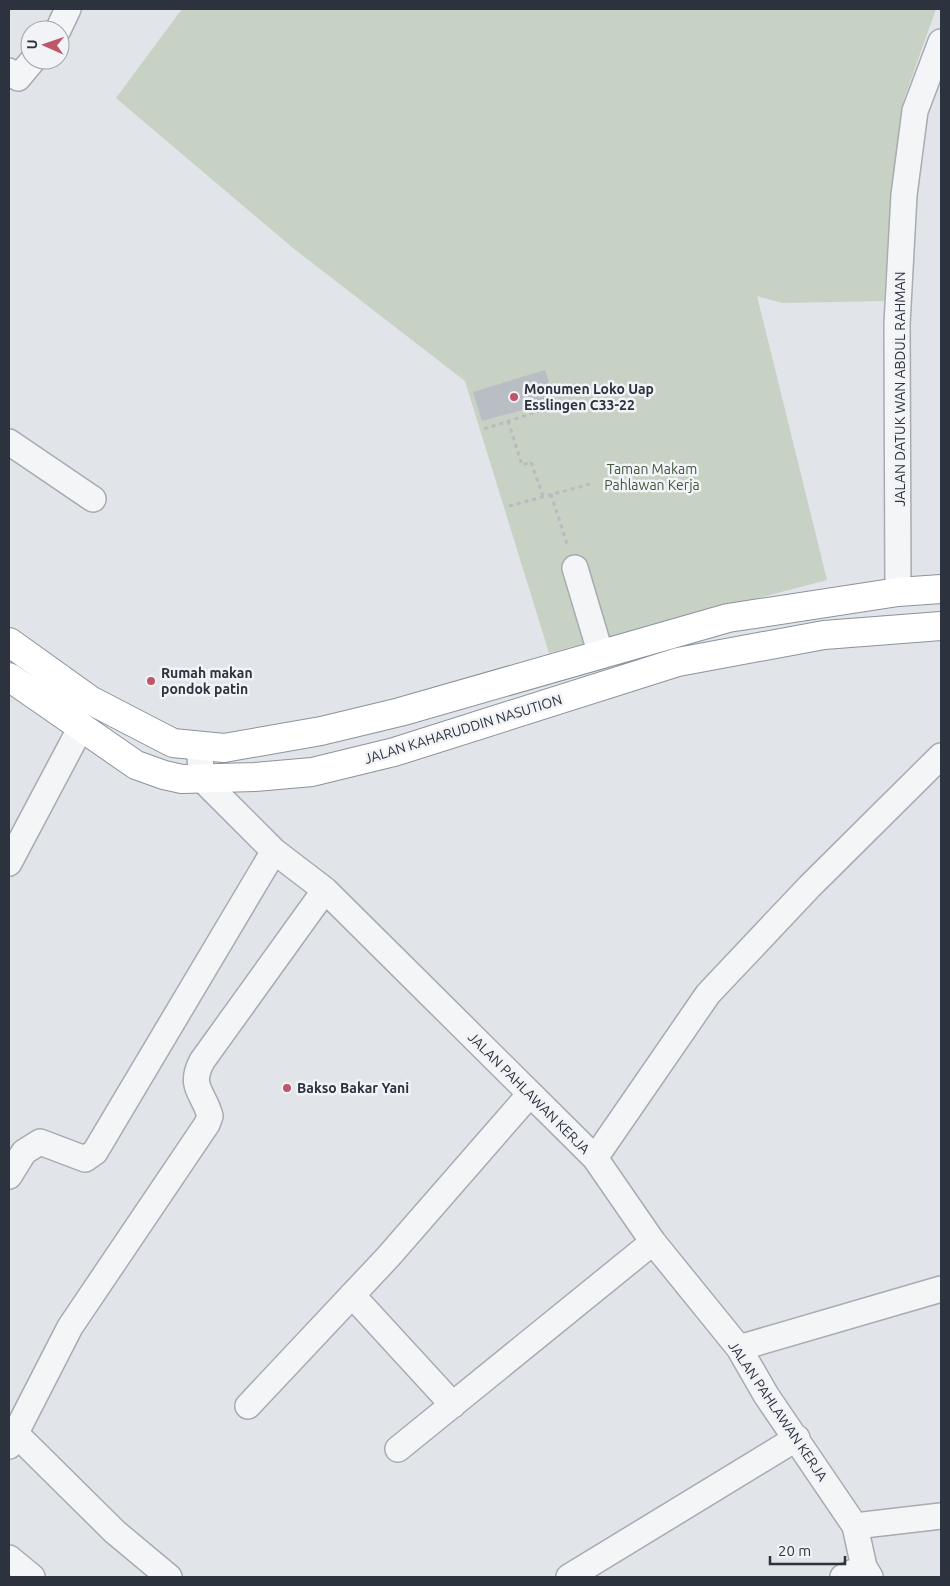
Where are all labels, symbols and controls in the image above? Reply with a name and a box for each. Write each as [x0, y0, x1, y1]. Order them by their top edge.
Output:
north arrow [20, 20, 70, 70]
text: U [24, 39, 40, 50]
street label: JALAN DATUK WAN ABDUL RAHMAN [892, 271, 908, 507]
place label: Monumen Loko Uap Esslingen C33-22 [524, 381, 654, 413]
marker: Monumen Loko Uap Esslingen C33-22 [508, 391, 520, 403]
park label: Taman Makam Pahlawan Kerja [604, 461, 700, 493]
place label: Rumah makan pondok patin [161, 665, 253, 697]
marker: Rumah makan pondok patin [145, 675, 157, 687]
street label: JALAN KAHARUDDIN NASUTION [362, 691, 564, 767]
street label: JALAN PAHLAWAN KERJA [465, 1029, 593, 1157]
place label: Bakso Bakar Yani [297, 1080, 409, 1096]
marker: Bakso Bakar Yani [281, 1082, 293, 1094]
street label: JALAN PAHLAWAN KERJA [725, 1338, 831, 1484]
scale bar [770, 1534, 845, 1566]
text: 20 m [778, 1542, 811, 1559]

